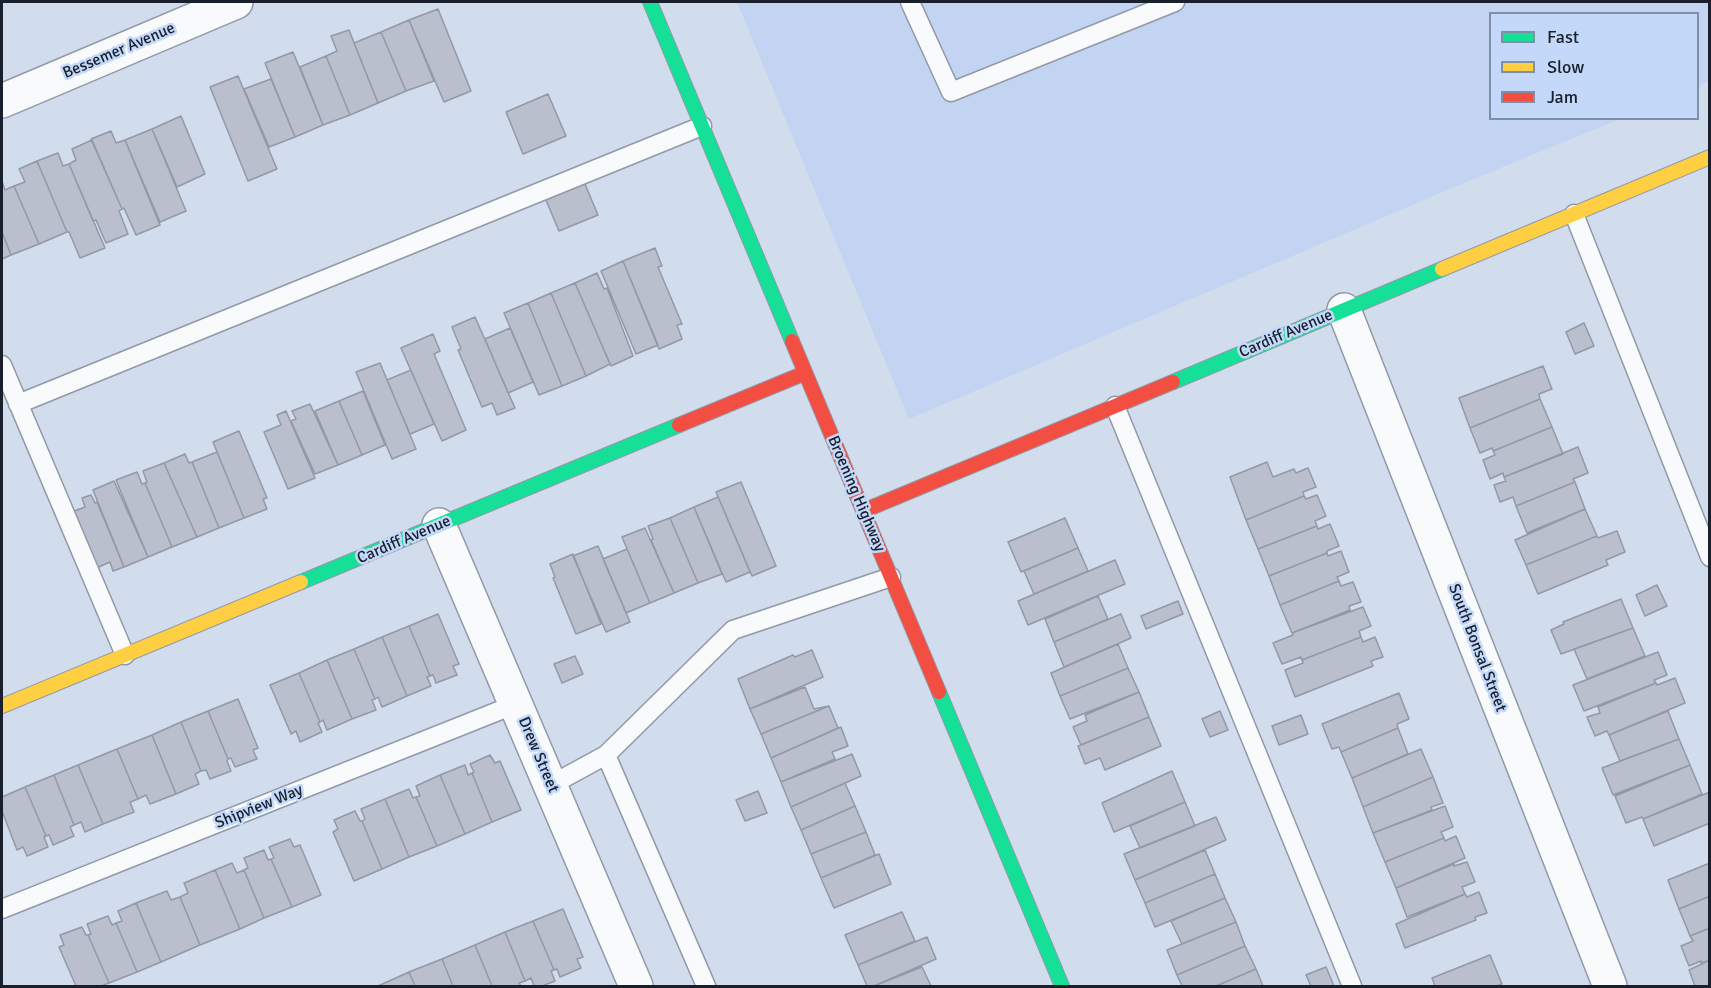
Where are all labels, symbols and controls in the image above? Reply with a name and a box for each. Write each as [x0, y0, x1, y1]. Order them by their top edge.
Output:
legend [1489, 12, 1699, 120]
street label: Bessemer Avenue [60, 19, 178, 83]
text: Fast [1547, 26, 1579, 48]
text: Slow [1547, 56, 1584, 78]
text: Jam [1547, 86, 1578, 108]
street label: Cardiff Avenue [1236, 306, 1336, 362]
street label: Broening Highway [823, 433, 889, 555]
street label: Cardiff Avenue [354, 512, 454, 568]
street label: South Bonsal Street [1444, 581, 1510, 715]
street label: Drew Street [513, 714, 563, 796]
street label: Shipview Way [212, 781, 306, 833]

